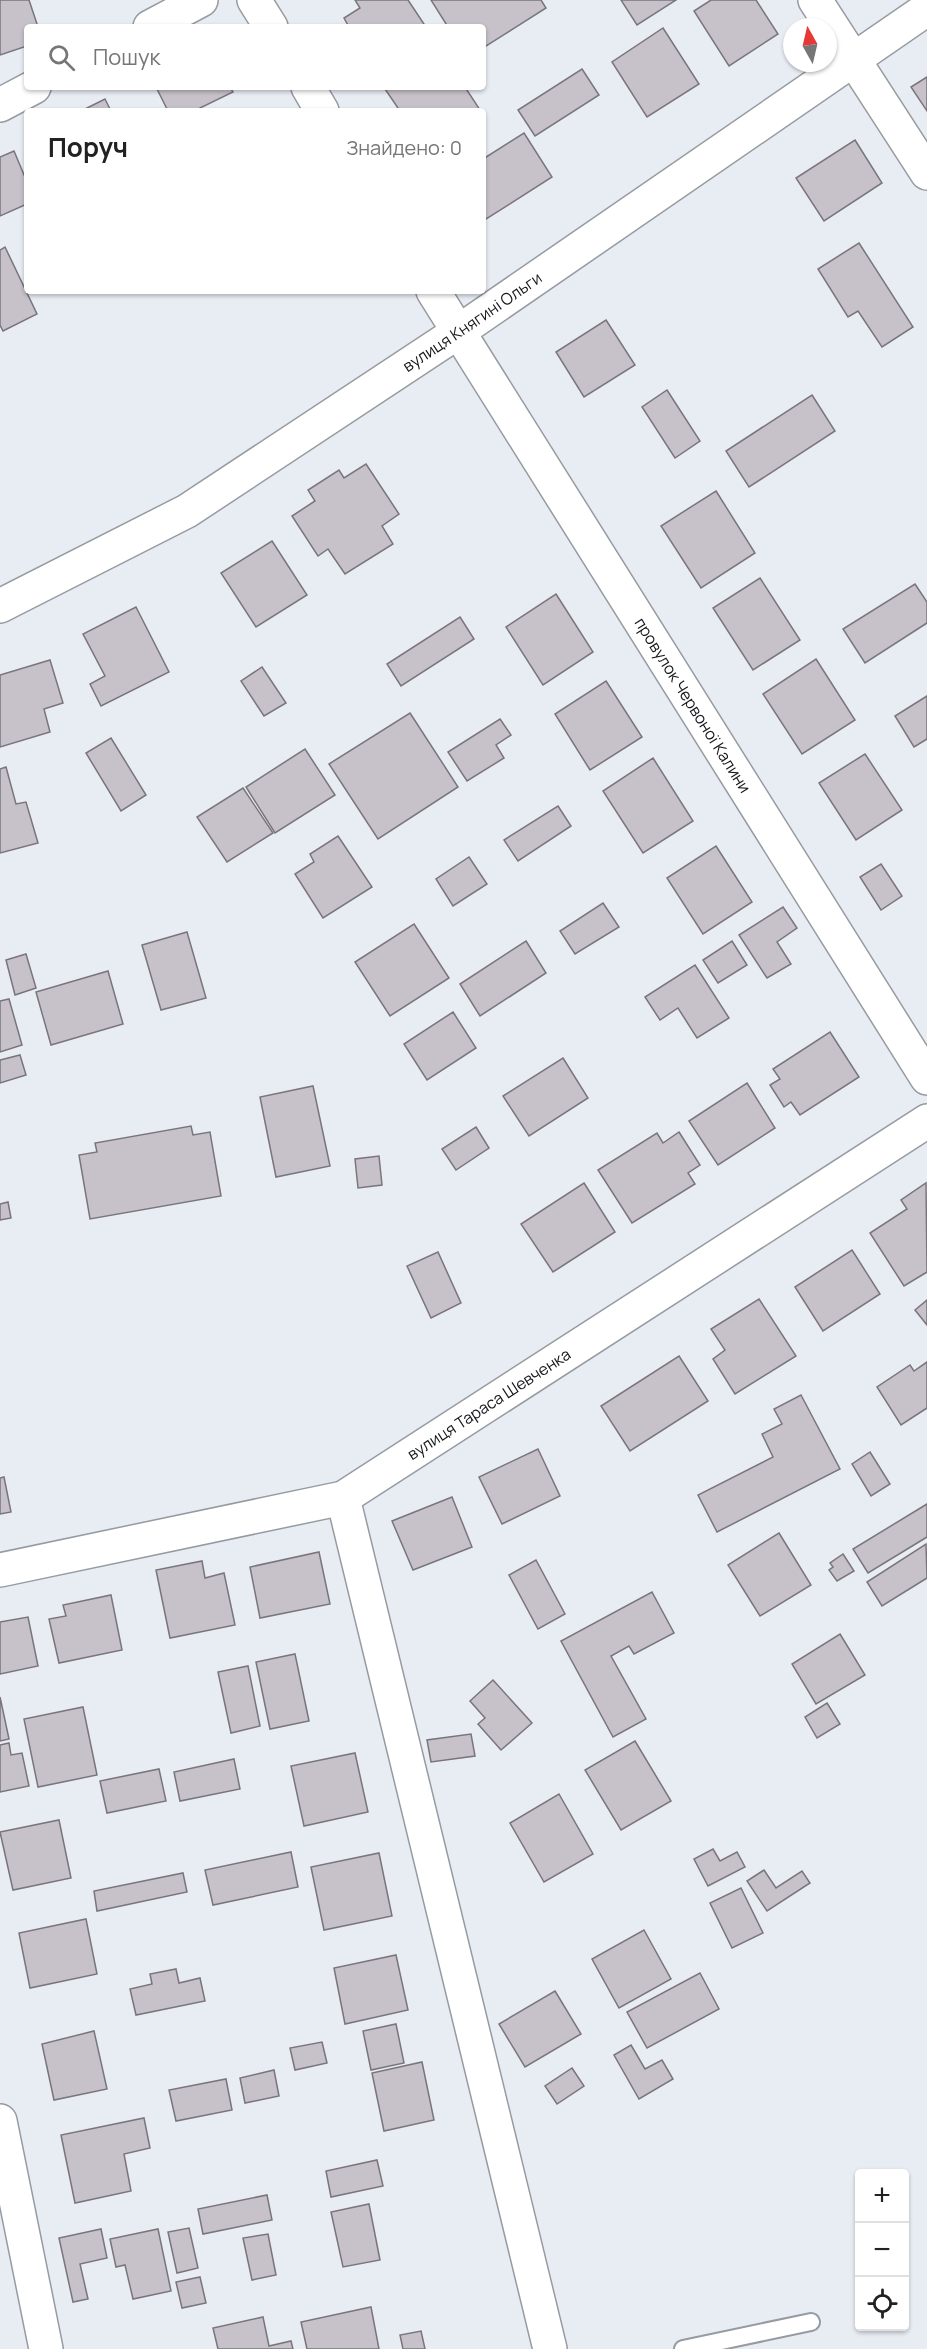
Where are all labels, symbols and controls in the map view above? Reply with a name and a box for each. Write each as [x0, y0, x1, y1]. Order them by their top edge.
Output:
north arrow [783, 18, 837, 72]
search box [24, 24, 486, 90]
icon: search [45, 41, 78, 74]
text: Пошук [93, 42, 160, 72]
text: Поруч [48, 129, 128, 165]
text: Знайдено: 0 [346, 134, 462, 161]
street label: вулиця Княгині Ольги [398, 267, 546, 377]
street label: провулок Червоної Калини [630, 613, 756, 797]
street label: вулиця Тараса Шевченка [403, 1343, 575, 1465]
map controls [855, 2169, 909, 2331]
button: + [855, 2169, 909, 2223]
button: − [855, 2223, 909, 2277]
button: locate [855, 2277, 909, 2331]

